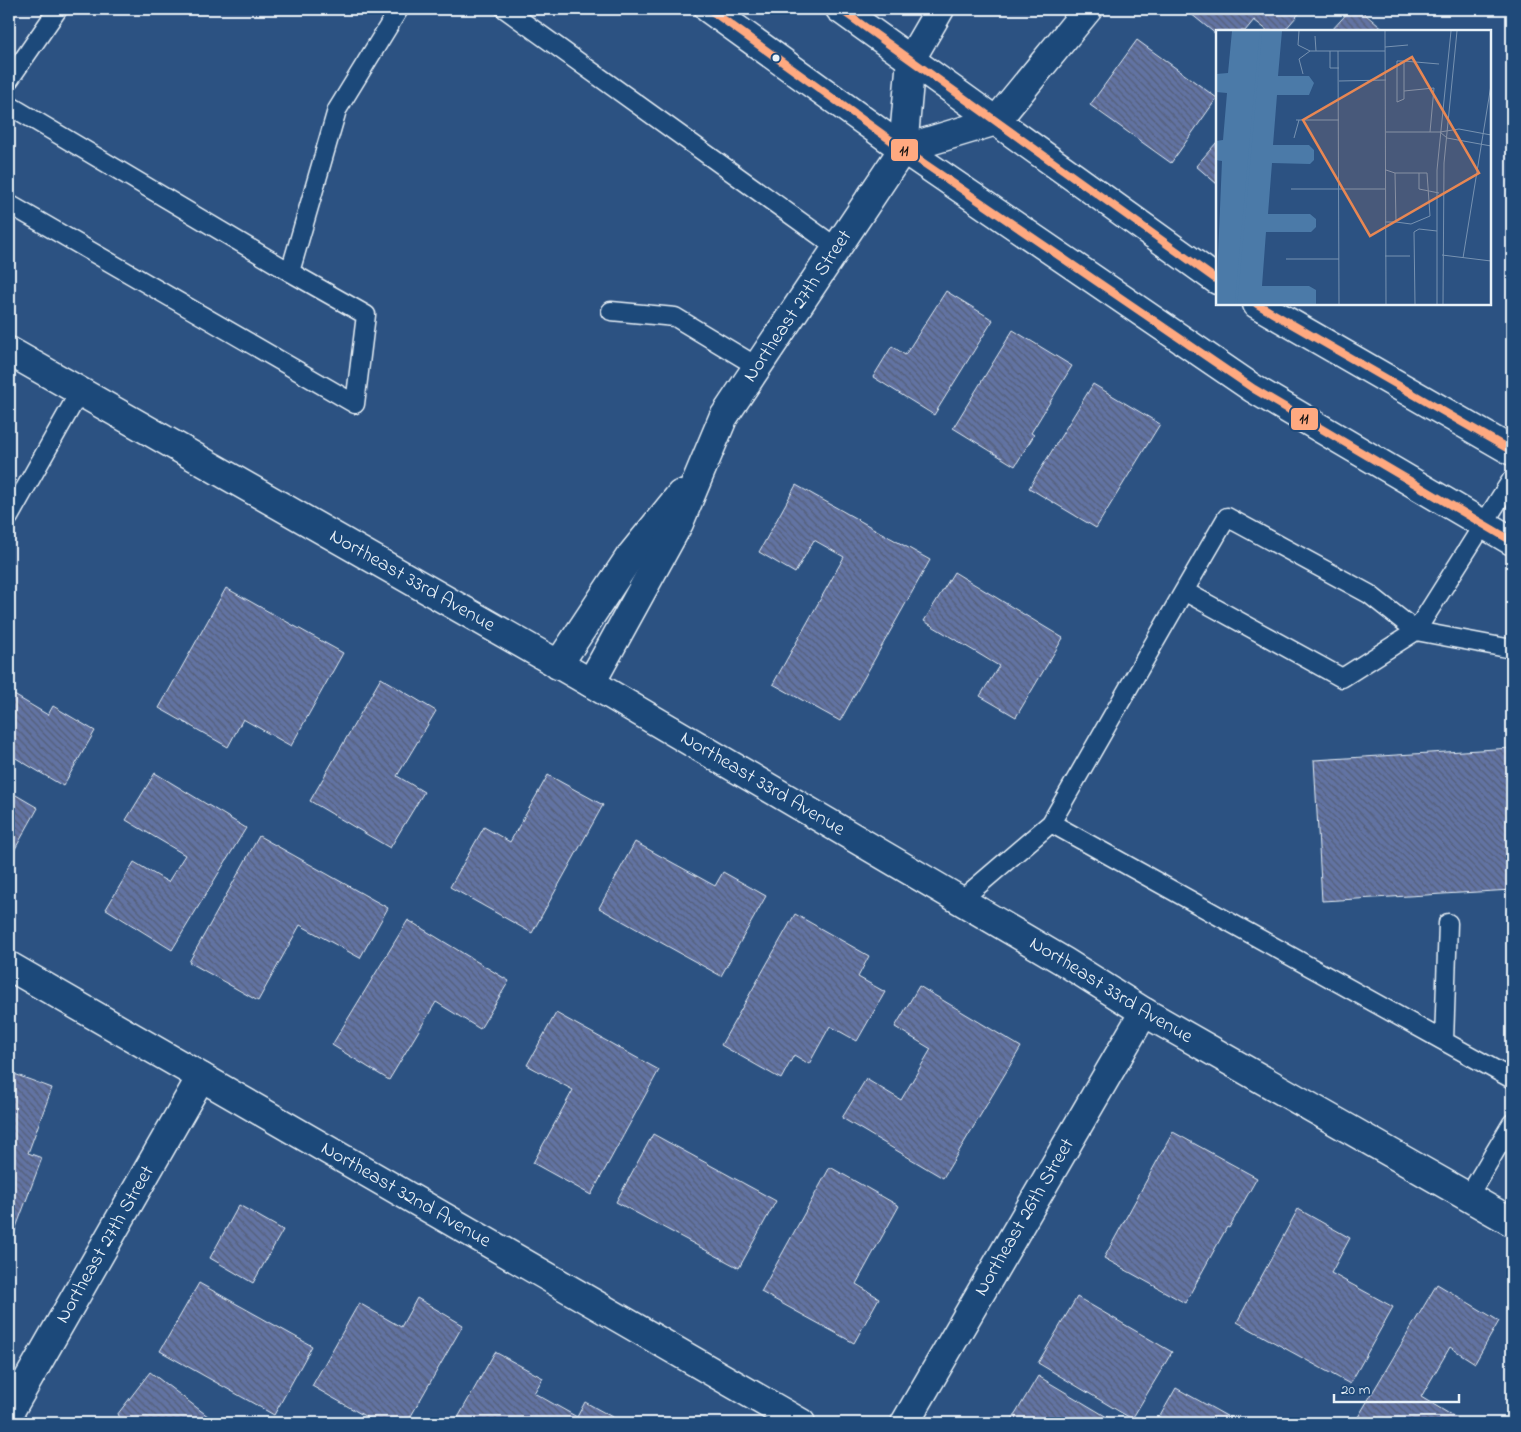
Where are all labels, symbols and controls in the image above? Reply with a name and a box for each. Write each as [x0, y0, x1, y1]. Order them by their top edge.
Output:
inset map [1216, 30, 1491, 305]
unlabelled marker [771, 53, 781, 63]
line badge: 11 [890, 138, 919, 162]
text: 11 [900, 141, 909, 162]
street label: Northeast 27th Street [736, 224, 860, 388]
line badge: 11 [1290, 407, 1319, 431]
text: 11 [1300, 409, 1309, 430]
street label: Northeast 33rd Avenue [324, 522, 500, 640]
street label: Northeast 33rd Avenue [675, 724, 850, 844]
street label: Northeast 33rd Avenue [1024, 929, 1198, 1051]
street label: Northeast 26th Street [967, 1133, 1082, 1302]
street label: Northeast 32nd Avenue [315, 1134, 496, 1256]
street label: Northeast 27th Street [49, 1160, 162, 1329]
scale bar [1334, 1372, 1458, 1404]
text: 20 m [1341, 1379, 1371, 1401]

